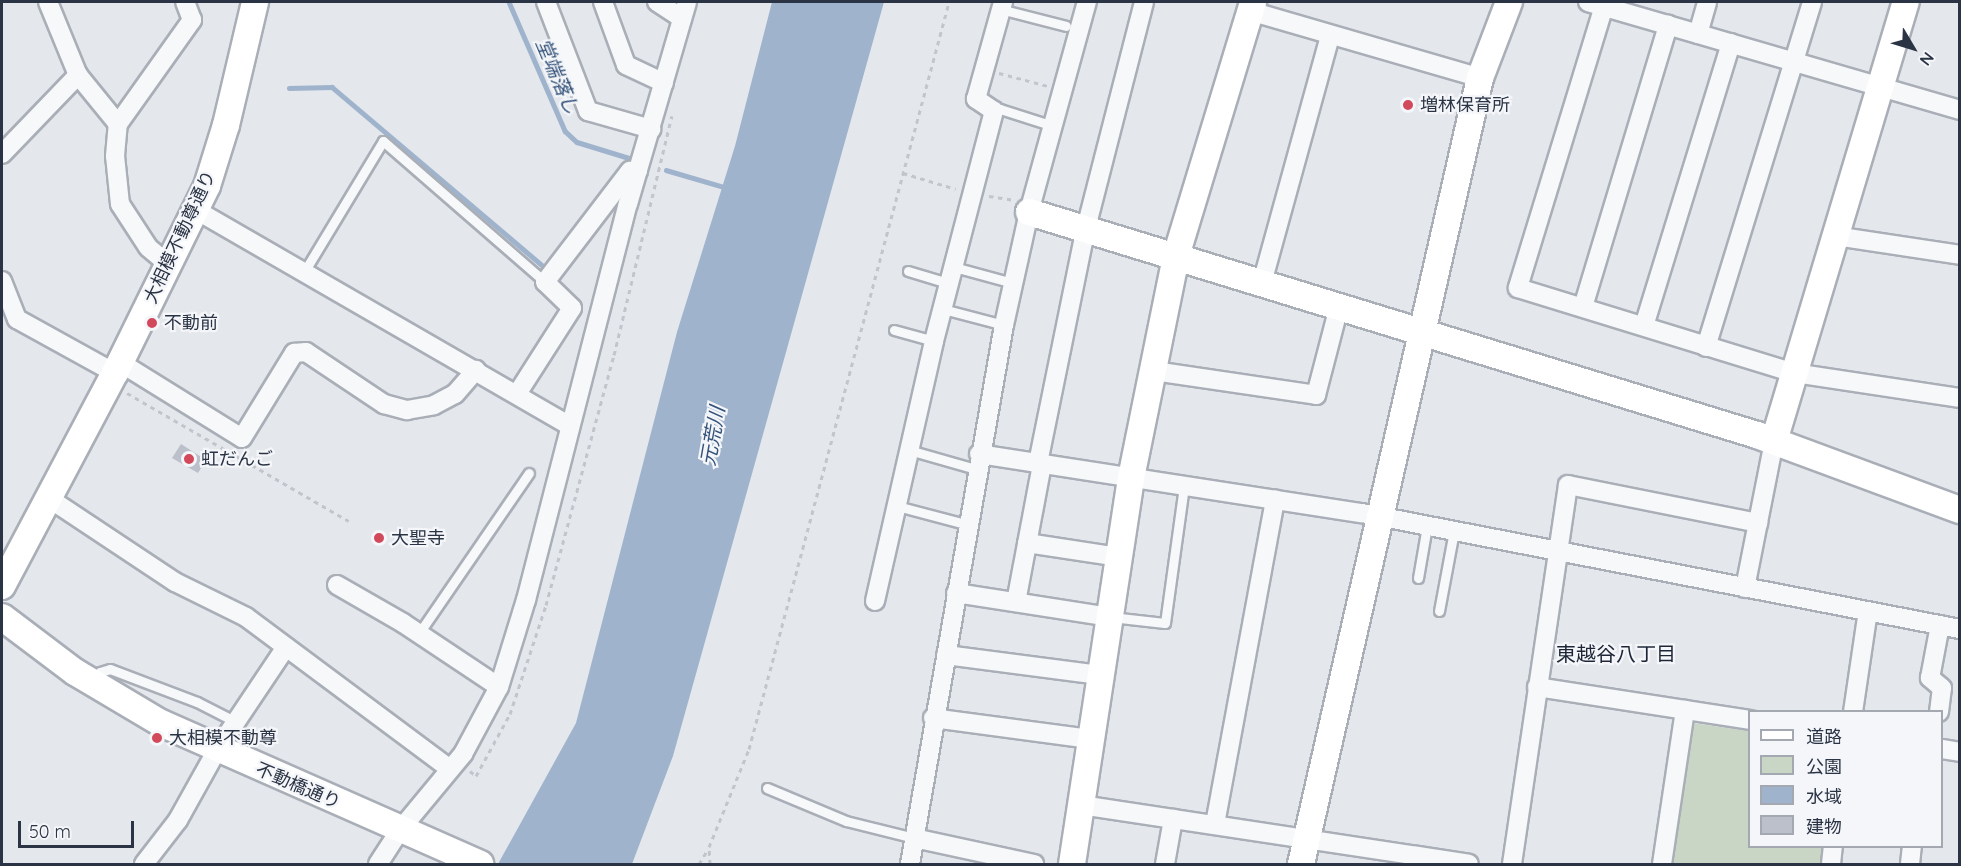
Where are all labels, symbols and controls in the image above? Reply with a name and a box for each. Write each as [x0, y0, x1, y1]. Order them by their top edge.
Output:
north arrow [1883, 18, 1943, 78]
water label: 堂端落し [531, 34, 585, 118]
text: N [1916, 48, 1939, 70]
place label: 増林保育所 [1420, 94, 1510, 116]
marker: 増林保育所 [1401, 98, 1415, 112]
street label: 大相模不動尊通り [140, 167, 220, 307]
place label: 不動前 [164, 312, 218, 334]
marker: 不動前 [145, 316, 159, 330]
water label: 元荒川 [695, 404, 729, 468]
place label: 虹だんご [201, 448, 273, 470]
marker: 虹だんご [182, 452, 196, 466]
place label: 大聖寺 [391, 527, 445, 549]
marker: 大聖寺 [372, 531, 386, 545]
district label: 東越谷八丁目 [1556, 641, 1676, 665]
legend [1748, 710, 1943, 848]
text: 道路 [1806, 725, 1842, 748]
place label: 大相模不動尊 [169, 727, 277, 749]
marker: 大相模不動尊 [150, 731, 164, 745]
text: 公園 [1806, 755, 1842, 778]
street label: 不動橋通り [252, 758, 344, 814]
text: 水域 [1806, 785, 1842, 808]
scale bar [21, 809, 136, 847]
text: 建物 [1806, 815, 1842, 838]
text: 50 m [29, 820, 71, 843]

